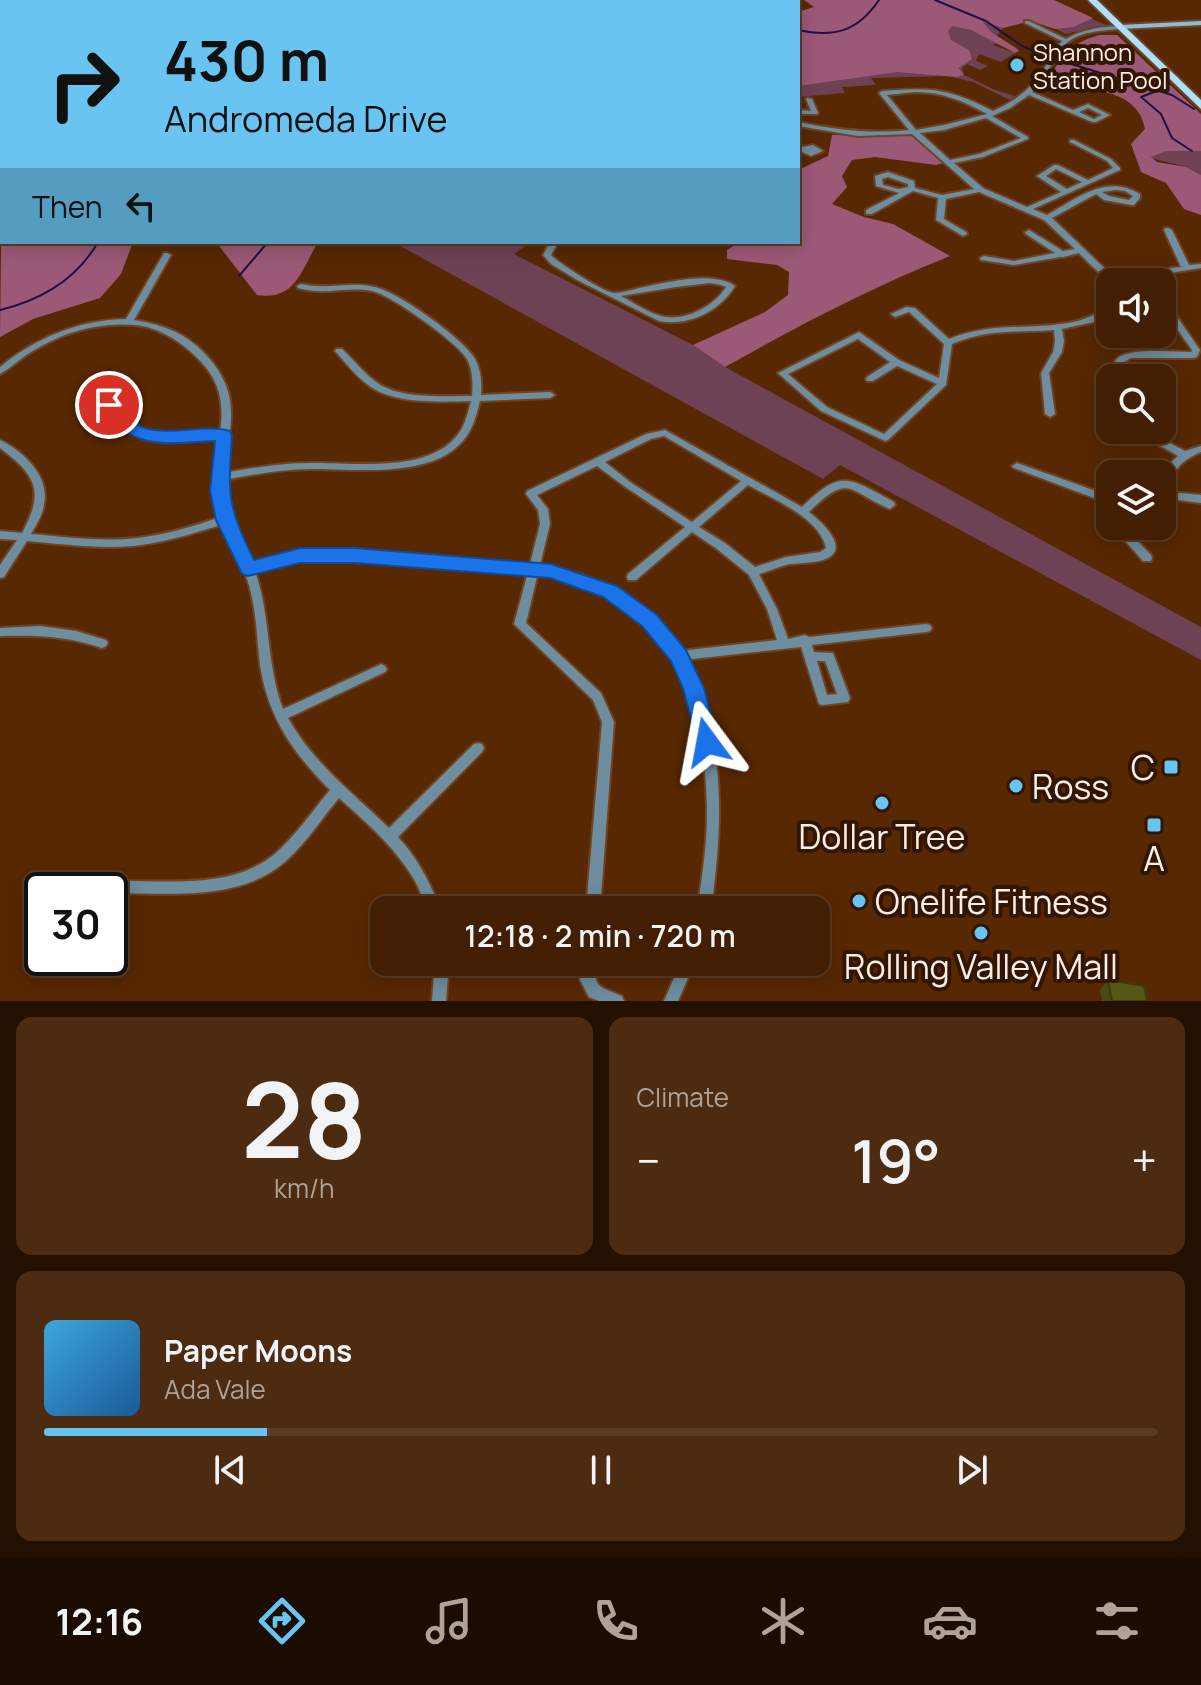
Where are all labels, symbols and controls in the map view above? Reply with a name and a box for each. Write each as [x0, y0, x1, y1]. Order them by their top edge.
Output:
text: 430 m [164, 21, 329, 98]
icon: right [32, 32, 136, 136]
place label: Shannon Station Pool [1033, 35, 1168, 96]
marker: Shannon Station Pool [1008, 56, 1026, 74]
text: Andromeda Drive [164, 94, 447, 143]
icon: left [119, 184, 163, 228]
text: Then [32, 186, 103, 227]
map controls [1096, 268, 1176, 540]
button: sound [1096, 268, 1176, 348]
button: search [1096, 364, 1176, 444]
pin [75, 371, 143, 439]
icon: arrive [87, 383, 131, 427]
button: layers [1096, 460, 1176, 540]
position arrow [665, 700, 749, 784]
place label: C [1131, 744, 1155, 790]
marker: C [1162, 758, 1180, 776]
place label: Ross [1032, 763, 1109, 809]
marker: Ross [1007, 777, 1025, 795]
marker: Dollar Tree [873, 794, 891, 812]
place label: Dollar Tree [798, 813, 966, 859]
marker: A [1145, 816, 1163, 834]
place label: A [1143, 835, 1165, 881]
speed limit sign: 30 [24, 872, 128, 976]
place label: Onelife Fitness [875, 878, 1108, 924]
marker: Onelife Fitness [850, 892, 868, 910]
text: 12:18 · 2 min · 720 m [464, 915, 736, 956]
marker: Rolling Valley Mall [972, 924, 990, 942]
place label: Rolling Valley Mall [844, 943, 1118, 989]
text: 28 [241, 1047, 367, 1189]
text: Climate [637, 1079, 729, 1115]
text: 19° [851, 1119, 941, 1201]
text: − [637, 1130, 660, 1190]
text: + [1132, 1130, 1157, 1190]
text: km/h [274, 1170, 334, 1206]
text: Paper Moons [164, 1330, 352, 1371]
text: Ada Vale [164, 1371, 266, 1407]
icon: previous [208, 1448, 252, 1492]
icon: pause [579, 1448, 623, 1492]
icon: next [950, 1448, 994, 1492]
icon: directions [254, 1593, 310, 1649]
icon: music [421, 1593, 477, 1649]
icon: phone [588, 1593, 644, 1649]
icon: climate [755, 1593, 811, 1649]
icon: car [922, 1593, 978, 1649]
icon: filters [1089, 1593, 1145, 1649]
text: 12:16 [56, 1597, 143, 1646]

